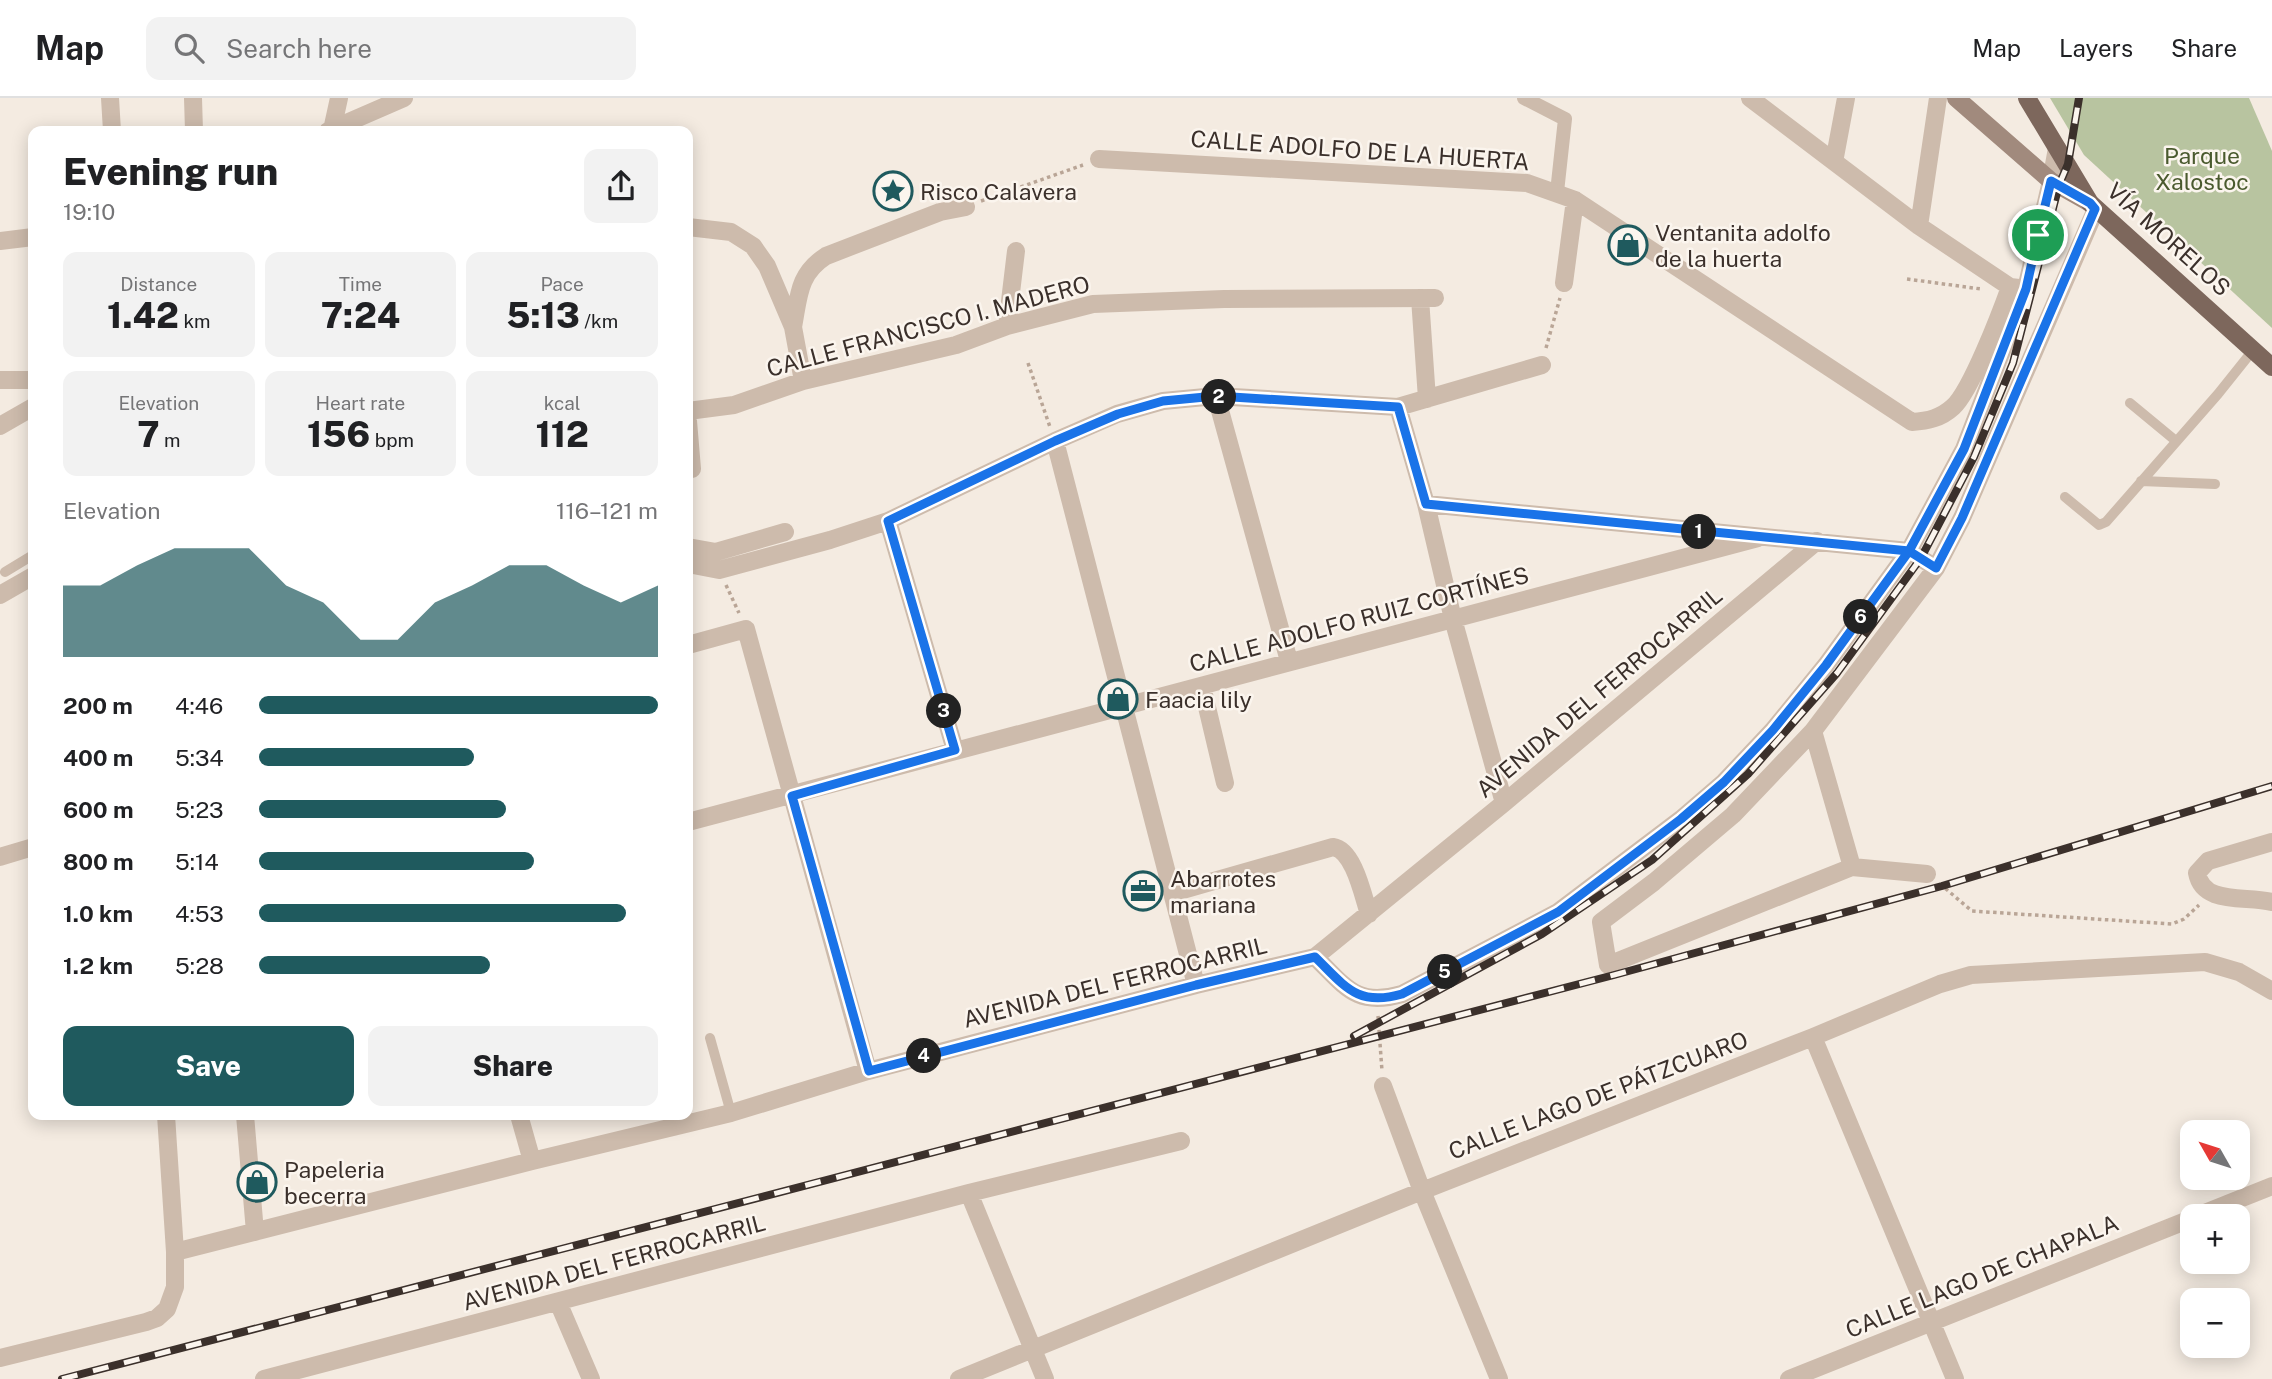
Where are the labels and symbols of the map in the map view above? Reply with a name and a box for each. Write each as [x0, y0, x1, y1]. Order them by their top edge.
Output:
street label: CALLE ADOLFO DE LA HUERTA [1190, 125, 1530, 175]
park label: Parque Xalostoc [2155, 142, 2249, 195]
place icon: Risco Calavera [872, 170, 914, 212]
street label: VÍA MORELOS [2102, 177, 2236, 301]
place label: Risco Calavera [920, 178, 1077, 205]
pin [2008, 205, 2068, 265]
place label: Ventanita adolfo de la huerta [1655, 219, 1831, 272]
shop icon: Ventanita adolfo de la huerta [1607, 224, 1649, 266]
street label: CALLE FRANCISCO I. MADERO [763, 270, 1093, 382]
pin: 2 [1202, 380, 1236, 414]
pin: 1 [1682, 514, 1716, 550]
street label: CALLE ADOLFO RUIZ CORTÍNES [1186, 561, 1532, 677]
street label: AVENIDA DEL FERROCARRIL [1471, 581, 1727, 803]
pin: 6 [1843, 600, 1878, 634]
shop icon: Faacia lily [1097, 678, 1139, 720]
place label: Faacia lily [1145, 686, 1252, 713]
pin: 3 [926, 694, 962, 728]
place label: Abarrotes mariana [1170, 865, 1276, 918]
office icon: Abarrotes mariana [1122, 870, 1164, 912]
street label: AVENIDA DEL FERROCARRIL [960, 931, 1270, 1033]
pin: 5 [1428, 954, 1462, 990]
street label: CALLE LAGO DE PÁTZCUARO [1445, 1025, 1751, 1165]
pin: 4 [906, 1038, 942, 1074]
north arrow [2180, 1120, 2250, 1190]
place label: Papeleria becerra [284, 1156, 385, 1209]
shop icon: Papeleria becerra [236, 1161, 278, 1203]
street label: AVENIDA DEL FERROCARRIL [460, 1209, 768, 1315]
street label: CALLE LAGO DE CHAPALA [1842, 1209, 2122, 1343]

